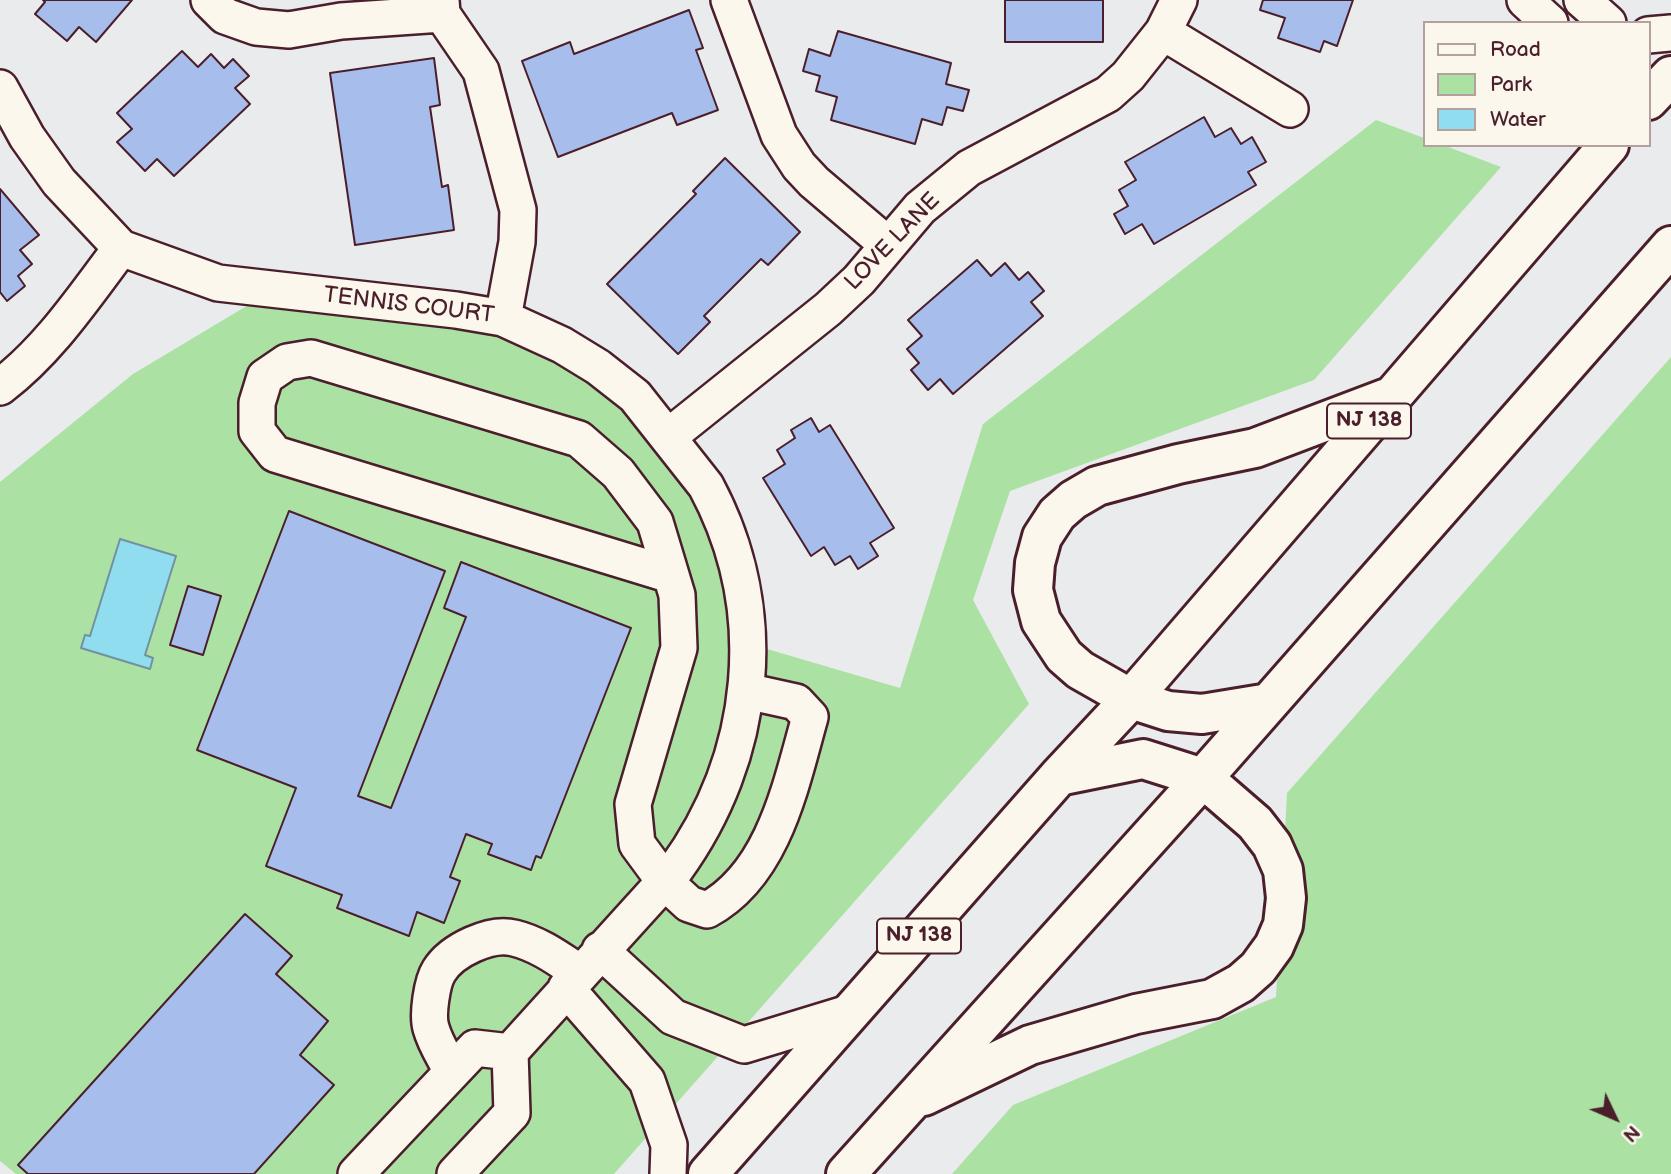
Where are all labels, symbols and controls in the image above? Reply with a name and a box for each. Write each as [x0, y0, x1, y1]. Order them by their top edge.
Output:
legend [1422, 21, 1650, 147]
text: Road [1490, 37, 1541, 62]
text: Park [1490, 72, 1532, 97]
text: Water [1490, 107, 1546, 132]
street label: LOVE LANE [840, 187, 946, 297]
street label: TENNIS COURT [322, 282, 496, 330]
road number: NJ 138 [1327, 404, 1411, 438]
road number: NJ 138 [877, 918, 961, 954]
north arrow [1580, 1083, 1650, 1153]
text: N [1617, 1120, 1644, 1146]

